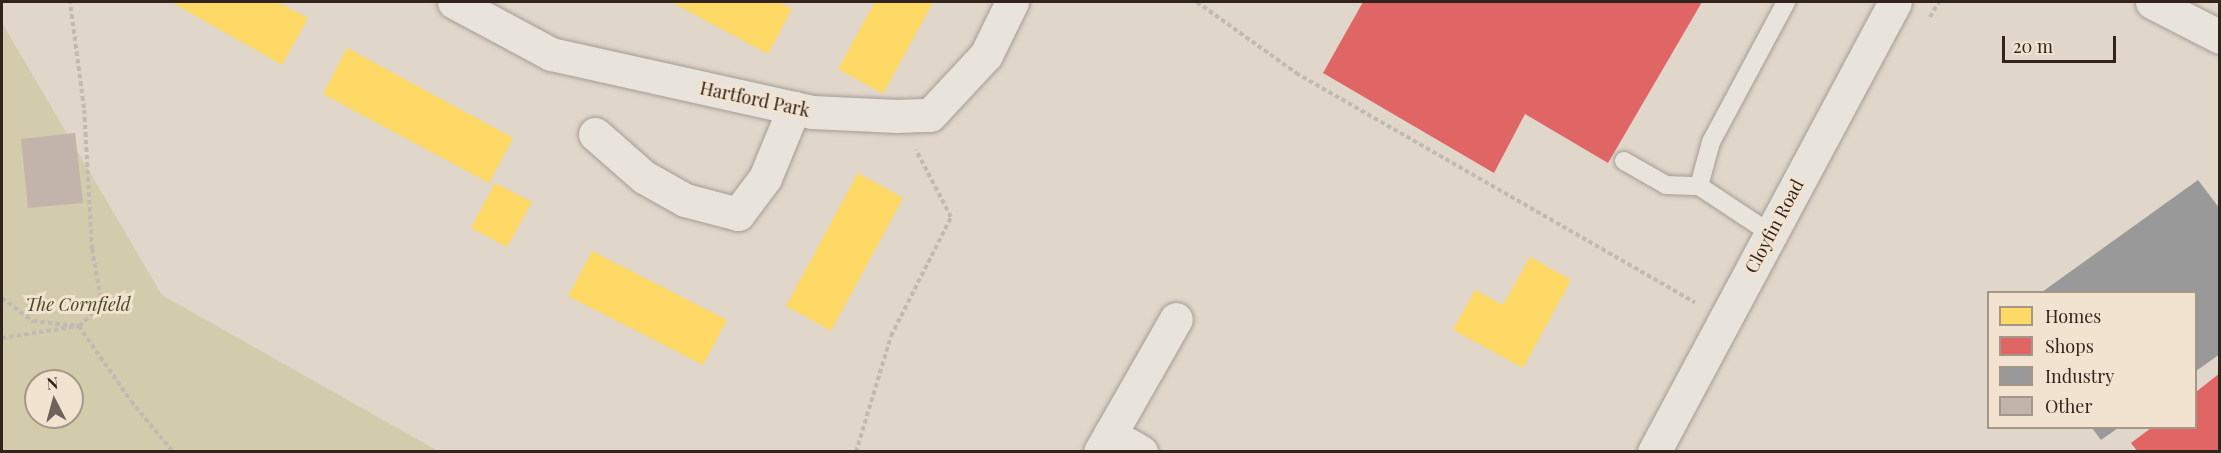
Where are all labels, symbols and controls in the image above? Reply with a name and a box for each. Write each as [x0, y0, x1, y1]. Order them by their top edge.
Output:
scale bar [2005, 24, 2119, 62]
text: 20 m [2013, 34, 2053, 58]
street label: Hartford Park [698, 77, 812, 121]
street label: Cloyfin Road [1740, 175, 1808, 277]
legend [1987, 291, 2197, 429]
park label: The Cornfield [26, 293, 130, 315]
text: Homes [2045, 304, 2101, 328]
text: Shops [2045, 334, 2094, 358]
text: Industry [2045, 364, 2114, 388]
north arrow [24, 369, 84, 429]
text: N [45, 372, 59, 394]
text: Other [2045, 394, 2092, 418]

